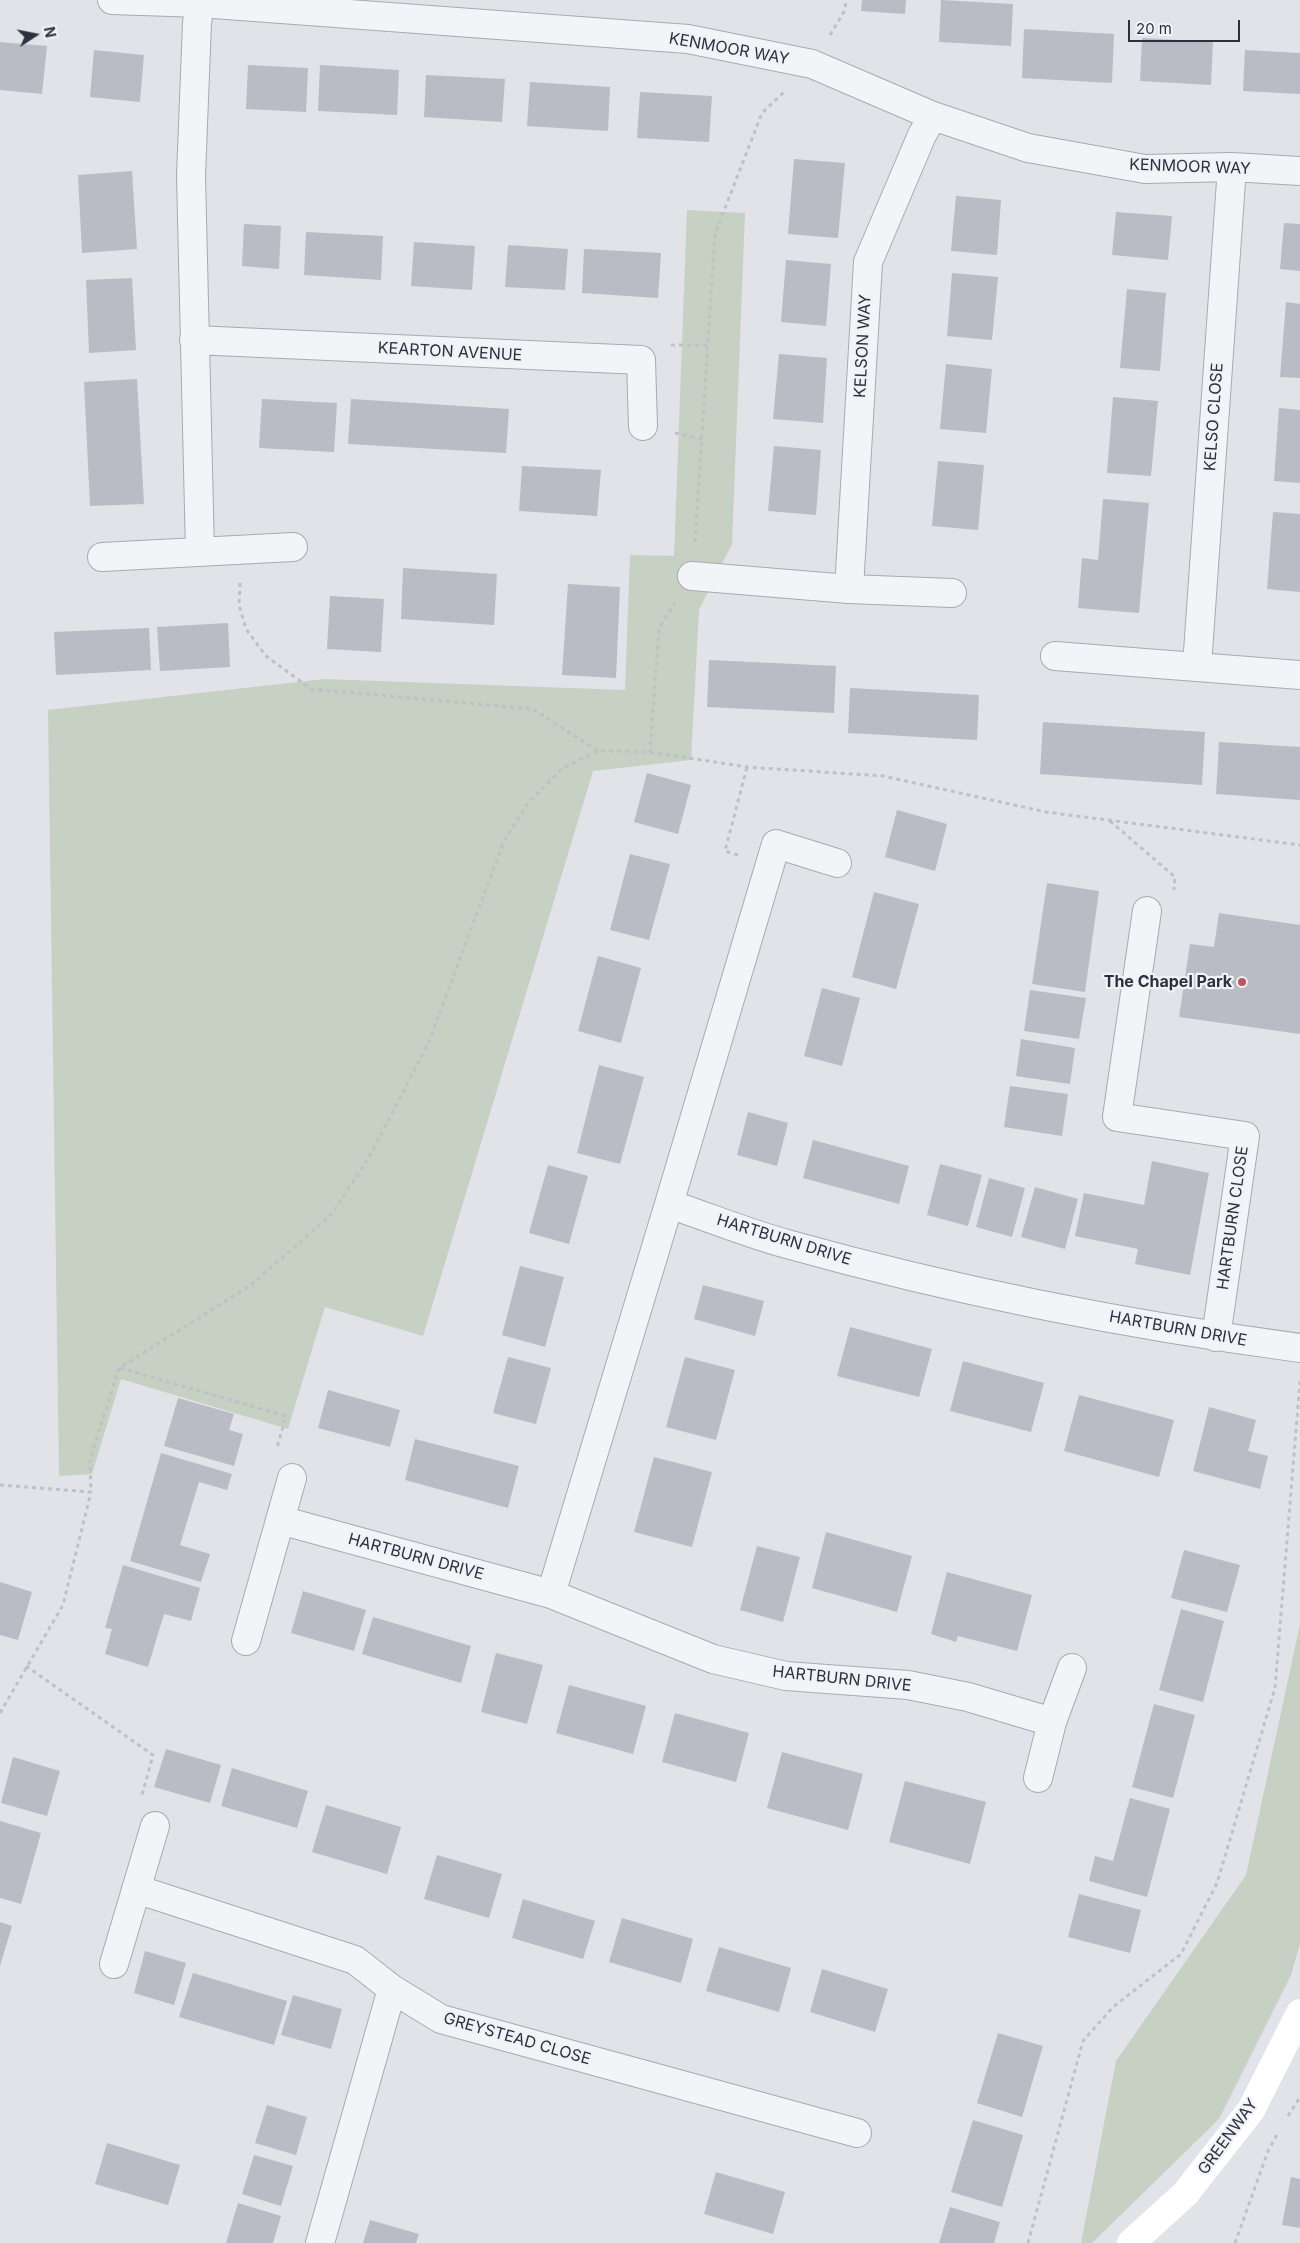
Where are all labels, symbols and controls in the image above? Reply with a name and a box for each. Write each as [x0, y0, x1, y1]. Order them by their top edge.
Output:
north arrow [10, 10, 60, 60]
scale bar [1130, 10, 1242, 42]
text: 20 m [1136, 19, 1172, 38]
text: N [41, 25, 60, 39]
street label: KENMOOR WAY [667, 29, 791, 69]
street label: KENMOOR WAY [1129, 155, 1251, 179]
street label: KELSON WAY [851, 294, 875, 398]
street label: KEARTON AVENUE [377, 339, 523, 365]
street label: KELSO CLOSE [1201, 362, 1227, 472]
place label: The Chapel Park [1104, 972, 1232, 992]
marker: The Chapel Park [1236, 976, 1248, 988]
street label: HARTBURN CLOSE [1213, 1145, 1253, 1291]
street label: HARTBURN DRIVE [714, 1210, 854, 1270]
street label: HARTBURN DRIVE [1108, 1307, 1248, 1351]
street label: HARTBURN DRIVE [346, 1530, 486, 1584]
street label: HARTBURN DRIVE [772, 1662, 912, 1696]
street label: GREYSTEAD CLOSE [441, 2009, 593, 2069]
street label: GREENWAY [1194, 2095, 1262, 2179]

